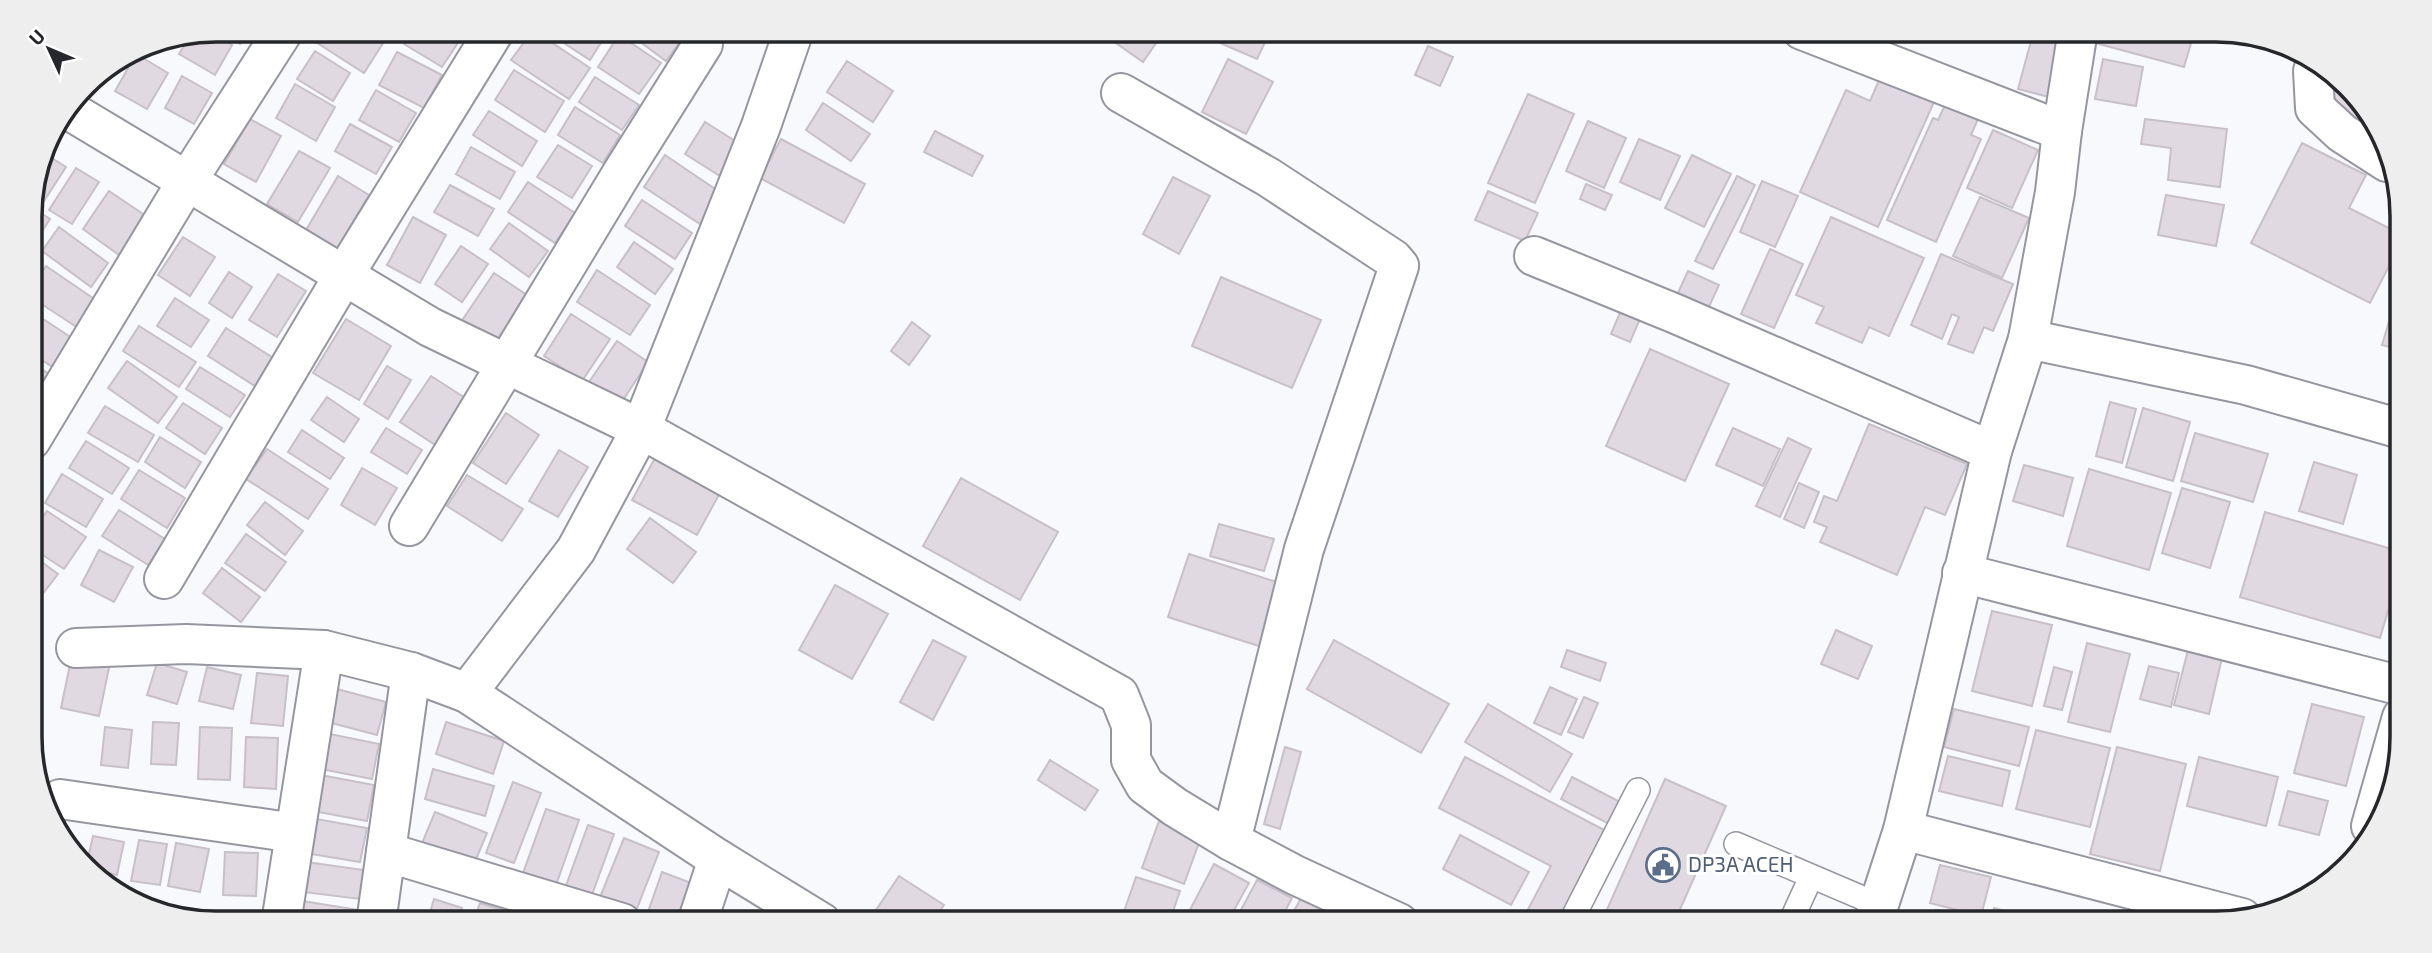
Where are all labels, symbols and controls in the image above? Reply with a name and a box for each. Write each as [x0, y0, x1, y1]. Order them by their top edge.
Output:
north arrow [14, 14, 84, 84]
text: U [24, 24, 49, 50]
public building icon: DP3A ACEH [1644, 846, 1682, 884]
place label: DP3A ACEH [1688, 851, 1793, 876]

